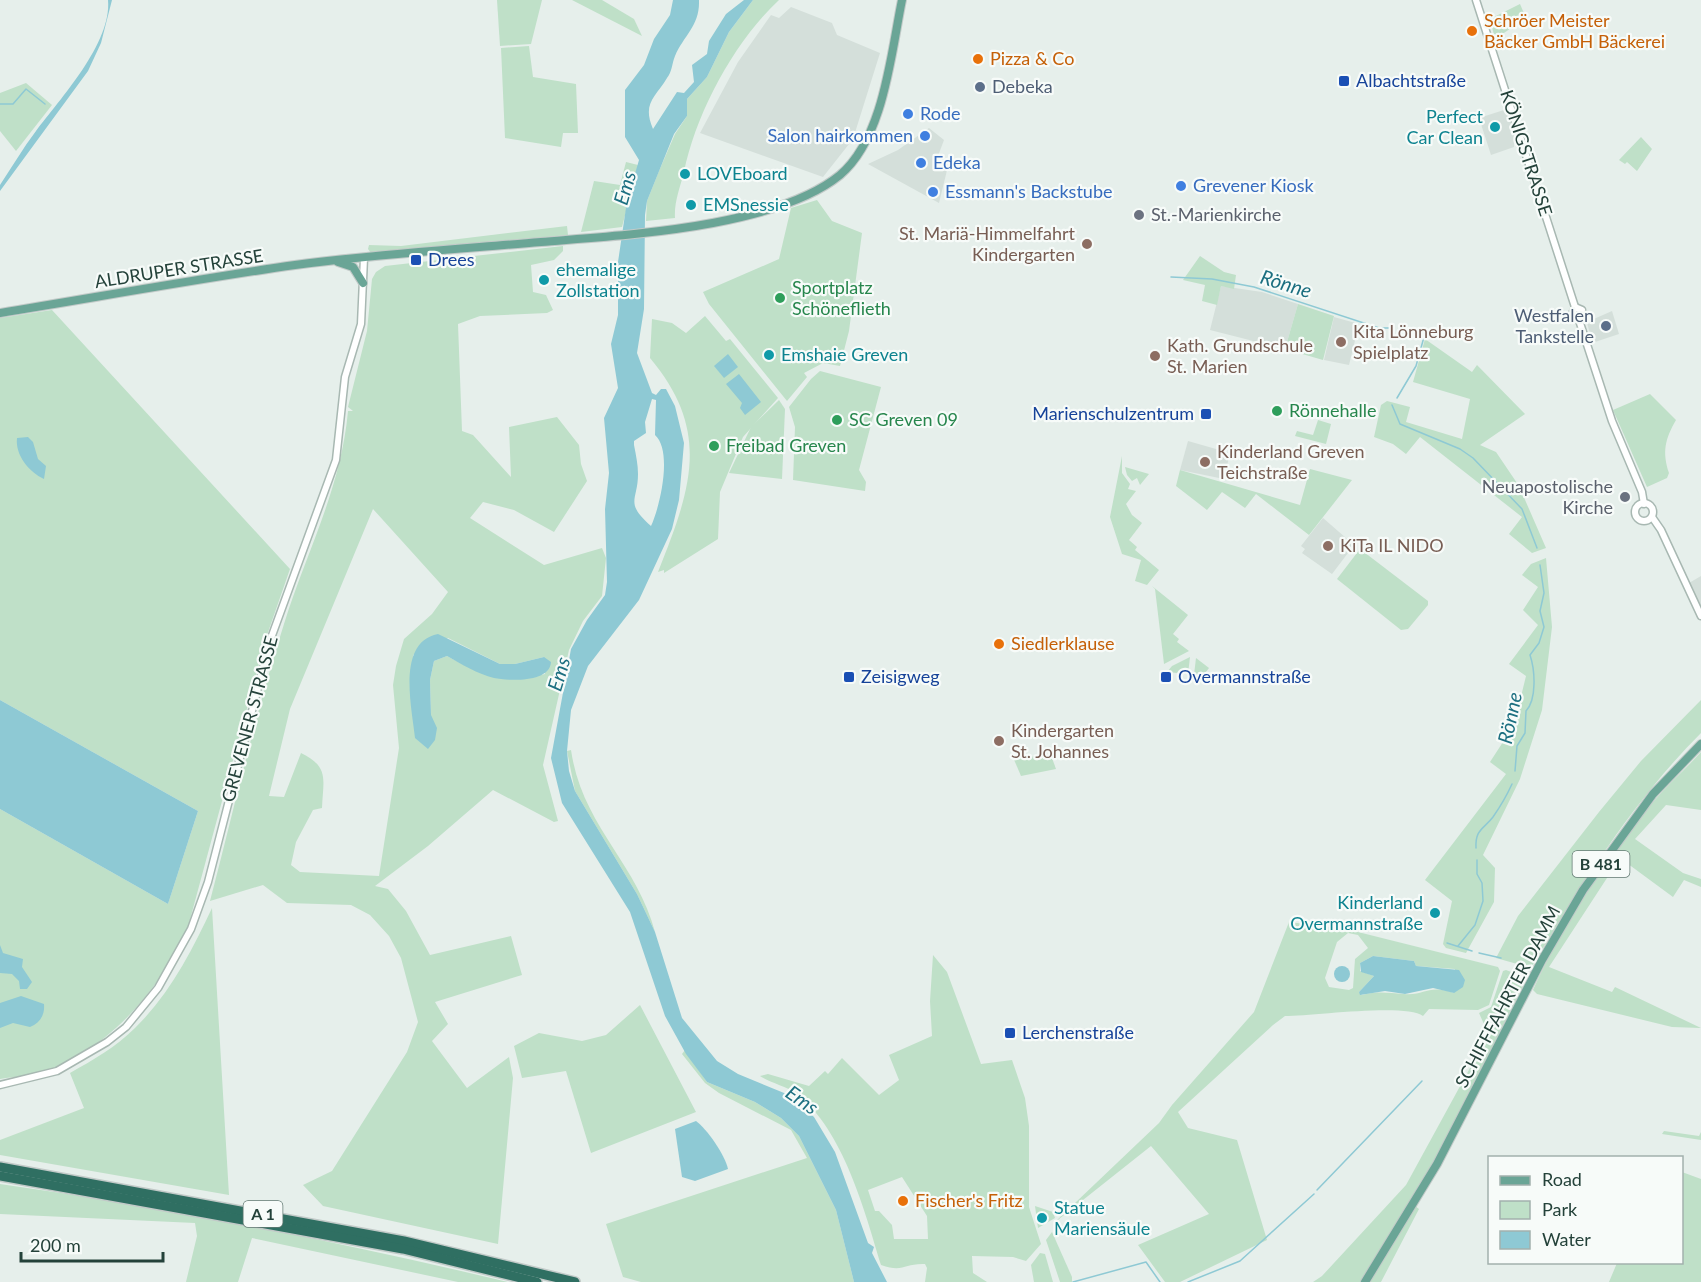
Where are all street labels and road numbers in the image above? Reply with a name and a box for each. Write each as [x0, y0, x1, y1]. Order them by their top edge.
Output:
street label: KÖNIGSTRASSE [1496, 87, 1558, 219]
street label: ALDRUPER STRASSE [93, 244, 265, 292]
street label: GREVENER STRASSE [216, 633, 282, 804]
road number: B 481 [1572, 851, 1630, 877]
street label: SCHIFFFAHRTER DAMM [1450, 902, 1564, 1091]
road number: A 1 [244, 1201, 282, 1227]

